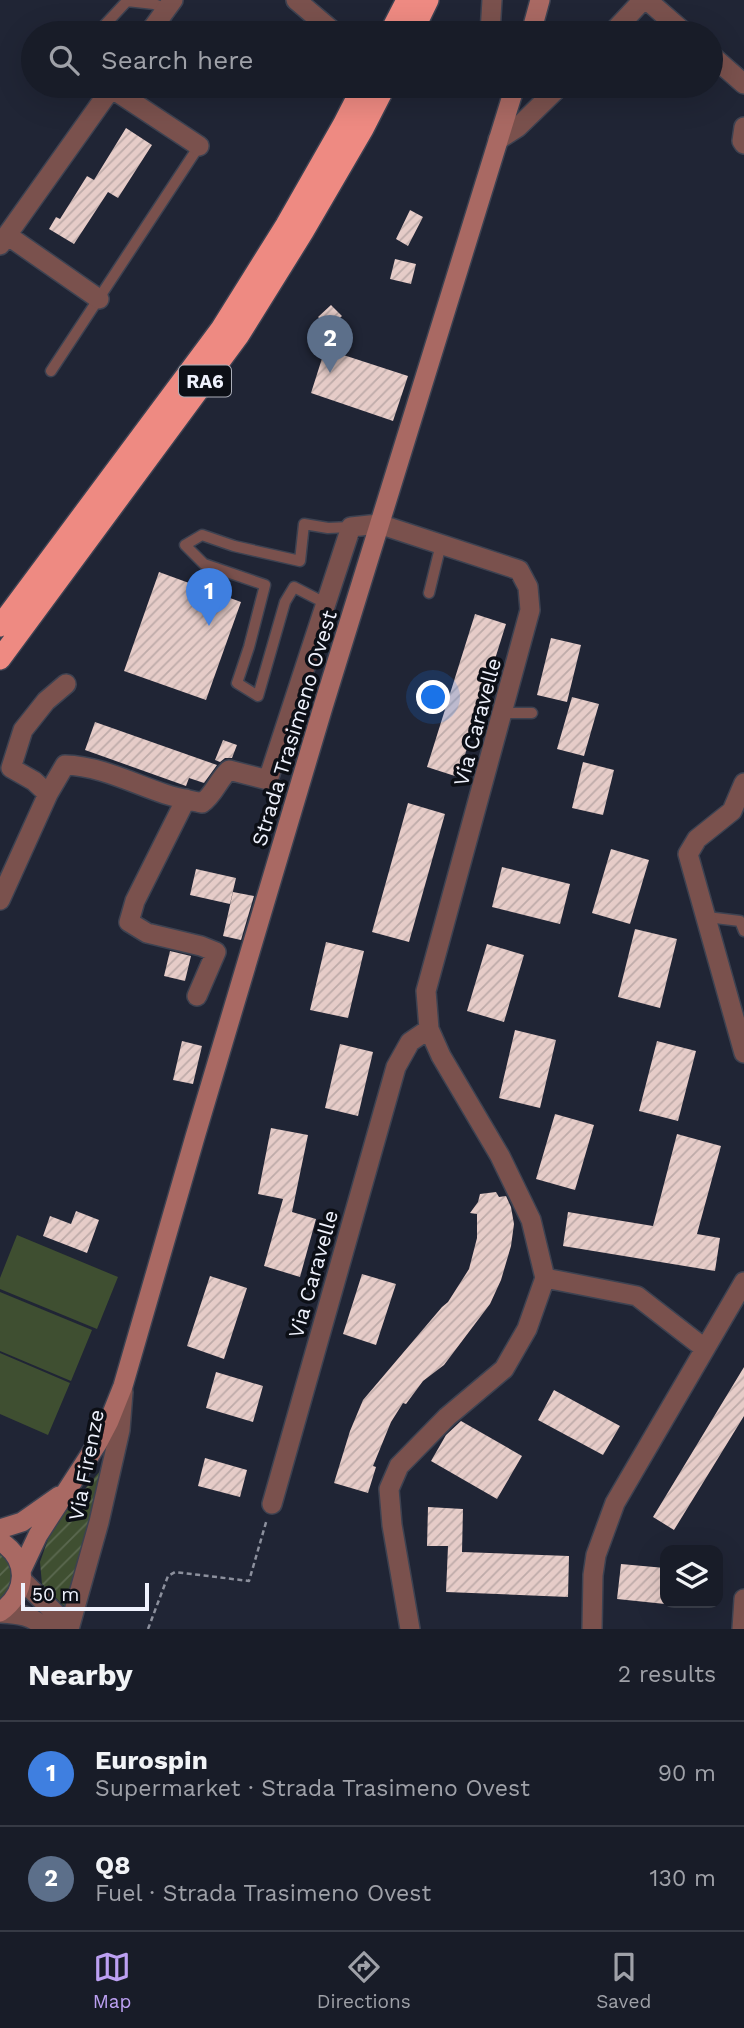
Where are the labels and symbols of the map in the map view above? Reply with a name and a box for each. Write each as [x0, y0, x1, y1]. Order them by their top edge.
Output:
pin: 2 [307, 315, 353, 373]
road number: RA6 [179, 366, 231, 396]
pin: 1 [186, 568, 232, 626]
street label: Strada Trasimeno Ovest [246, 607, 342, 849]
street label: Via Caravelle [448, 655, 506, 789]
your location [416, 680, 450, 714]
street label: Via Caravelle [283, 1207, 343, 1341]
street label: Via Firenze [63, 1407, 109, 1523]
scale bar [21, 1580, 149, 1612]

